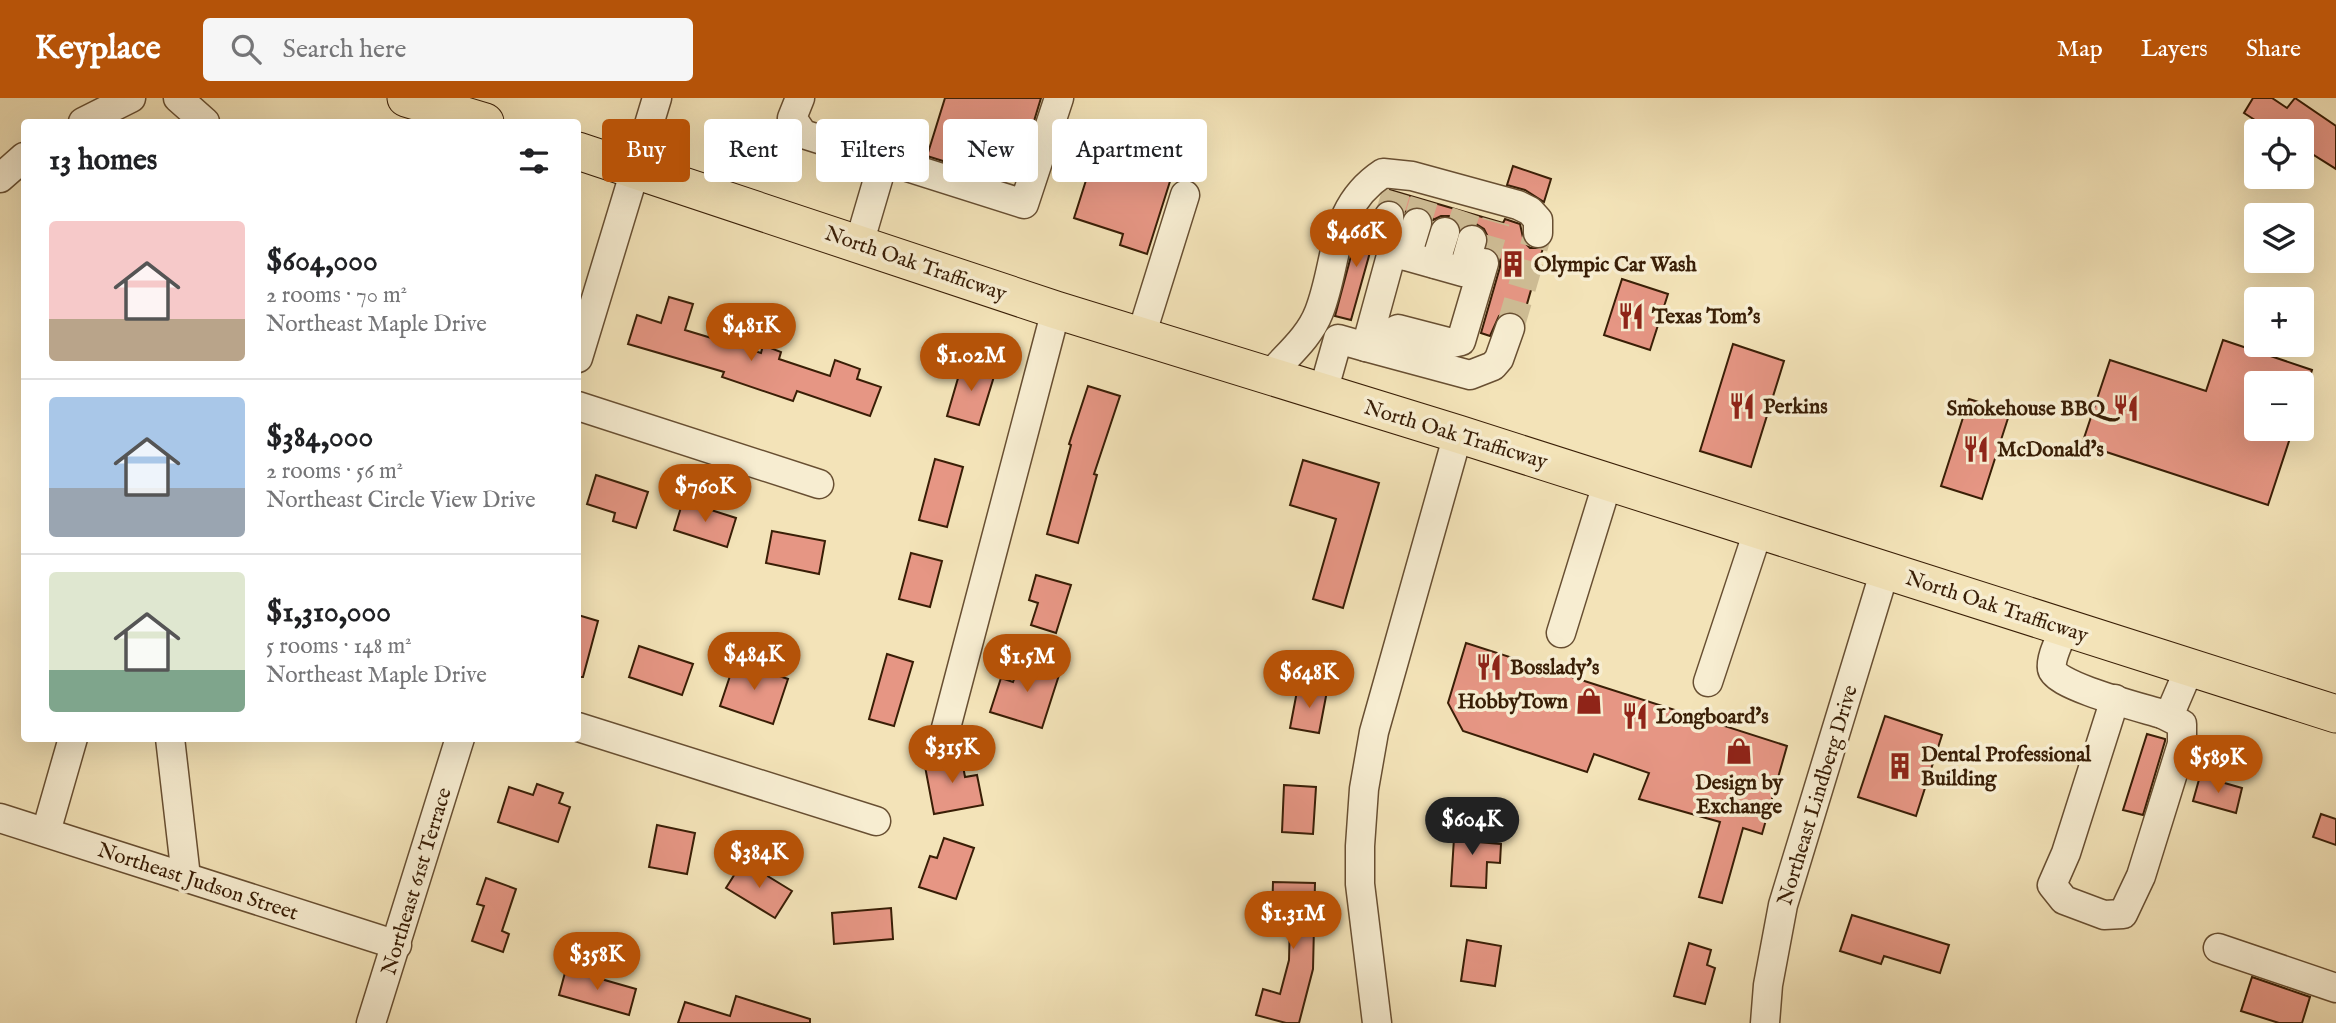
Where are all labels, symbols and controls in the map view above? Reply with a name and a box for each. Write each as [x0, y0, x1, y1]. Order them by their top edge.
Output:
search box [203, 18, 693, 81]
text: Keyplace [35, 28, 161, 70]
icon: search [227, 30, 265, 68]
text: Search here [283, 33, 407, 66]
text: Map [2057, 34, 2103, 65]
text: Layers [2141, 34, 2208, 65]
text: Share [2246, 34, 2301, 65]
chip: Buy [602, 119, 690, 182]
chip: Rent [704, 119, 802, 182]
chip: Filters [816, 119, 929, 182]
chip: New [943, 119, 1038, 182]
chip: Apartment [1052, 119, 1207, 182]
map controls [2244, 119, 2314, 441]
button: locate [2244, 119, 2314, 189]
text: 13 homes [49, 142, 157, 180]
icon: filters [515, 142, 553, 180]
button: layers [2244, 203, 2314, 273]
pin: $466K [1307, 209, 1405, 269]
text: $466K [1326, 217, 1386, 246]
street label: North Oak Trafficway [821, 221, 1011, 308]
text: $604,000 [266, 243, 378, 281]
icon: home [105, 249, 189, 333]
building icon: Olympic Car Wash [1498, 249, 1528, 279]
place label: Olympic Car Wash [1534, 252, 1697, 279]
text: 2 rooms · 70 m² [266, 281, 407, 310]
button: + [2244, 287, 2314, 357]
restaurant icon: Texas Tom's [1616, 301, 1646, 331]
pin: $481K [702, 303, 800, 363]
place label: Texas Tom's [1651, 304, 1760, 331]
text: Northeast Maple Drive [266, 310, 487, 339]
text: $481K [722, 311, 780, 340]
pin: $1.02M [914, 334, 1028, 393]
text: $1.02M [936, 341, 1006, 370]
button: − [2244, 371, 2314, 441]
restaurant icon: Perkins [1727, 391, 1757, 421]
restaurant icon: Smokehouse BBQ [2111, 393, 2141, 423]
place label: Perkins [1763, 394, 1828, 421]
street label: North Oak Trafficway [1360, 395, 1551, 476]
place label: Smokehouse BBQ [1946, 396, 2121, 423]
text: $384,000 [266, 419, 373, 457]
icon: home [105, 425, 189, 509]
restaurant icon: McDonald's [1961, 434, 1991, 464]
place label: McDonald's [1997, 437, 2104, 464]
text: 2 rooms · 56 m² [266, 457, 403, 486]
pin: $760K [656, 464, 754, 524]
text: $760K [674, 472, 736, 501]
text: Northeast Circle View Drive [266, 486, 536, 515]
street label: North Oak Trafficway [1902, 565, 2092, 650]
text: $1,310,000 [266, 594, 391, 632]
icon: home [105, 600, 189, 684]
text: 5 rooms · 148 m² [266, 632, 412, 661]
pin: $484K [705, 632, 803, 692]
pin: $1.5M [978, 634, 1076, 694]
text: $484K [724, 640, 784, 669]
text: $1.5M [999, 642, 1055, 671]
pin: $648K [1260, 650, 1358, 710]
restaurant icon: Bosslady's [1474, 652, 1504, 682]
place label: Bosslady's [1510, 655, 1599, 682]
text: $648K [1279, 658, 1339, 687]
text: Northeast Maple Drive [266, 661, 487, 690]
street label: Northeast Lindberg Drive [1772, 682, 1865, 909]
shop icon: HobbyTown [1574, 686, 1604, 716]
place label: HobbyTown [1457, 689, 1568, 716]
restaurant icon: Longboard's [1620, 701, 1650, 731]
place label: Longboard's [1656, 704, 1769, 731]
pin: $315K [903, 726, 1001, 785]
text: $315K [925, 733, 979, 762]
shop icon: Design by Exchange [1724, 736, 1754, 766]
pin: $589K [2169, 736, 2267, 795]
place label: Dental Professional Building [1921, 742, 2092, 793]
text: $589K [2190, 743, 2246, 772]
building icon: Dental Professional Building [1885, 751, 1915, 781]
place label: Design by Exchange [1695, 770, 1784, 821]
street label: Northeast 61st Terrace [376, 784, 459, 979]
pin: $604K [1423, 798, 1521, 857]
text: $604K [1441, 805, 1503, 834]
pin: $384K [710, 830, 808, 890]
street label: Northeast Judson Street [94, 837, 301, 928]
text: $384K [730, 838, 788, 867]
pin: $1.31M [1236, 892, 1350, 951]
text: $1.31M [1260, 899, 1326, 928]
pin: $358K [548, 932, 646, 992]
text: $358K [569, 940, 625, 969]

